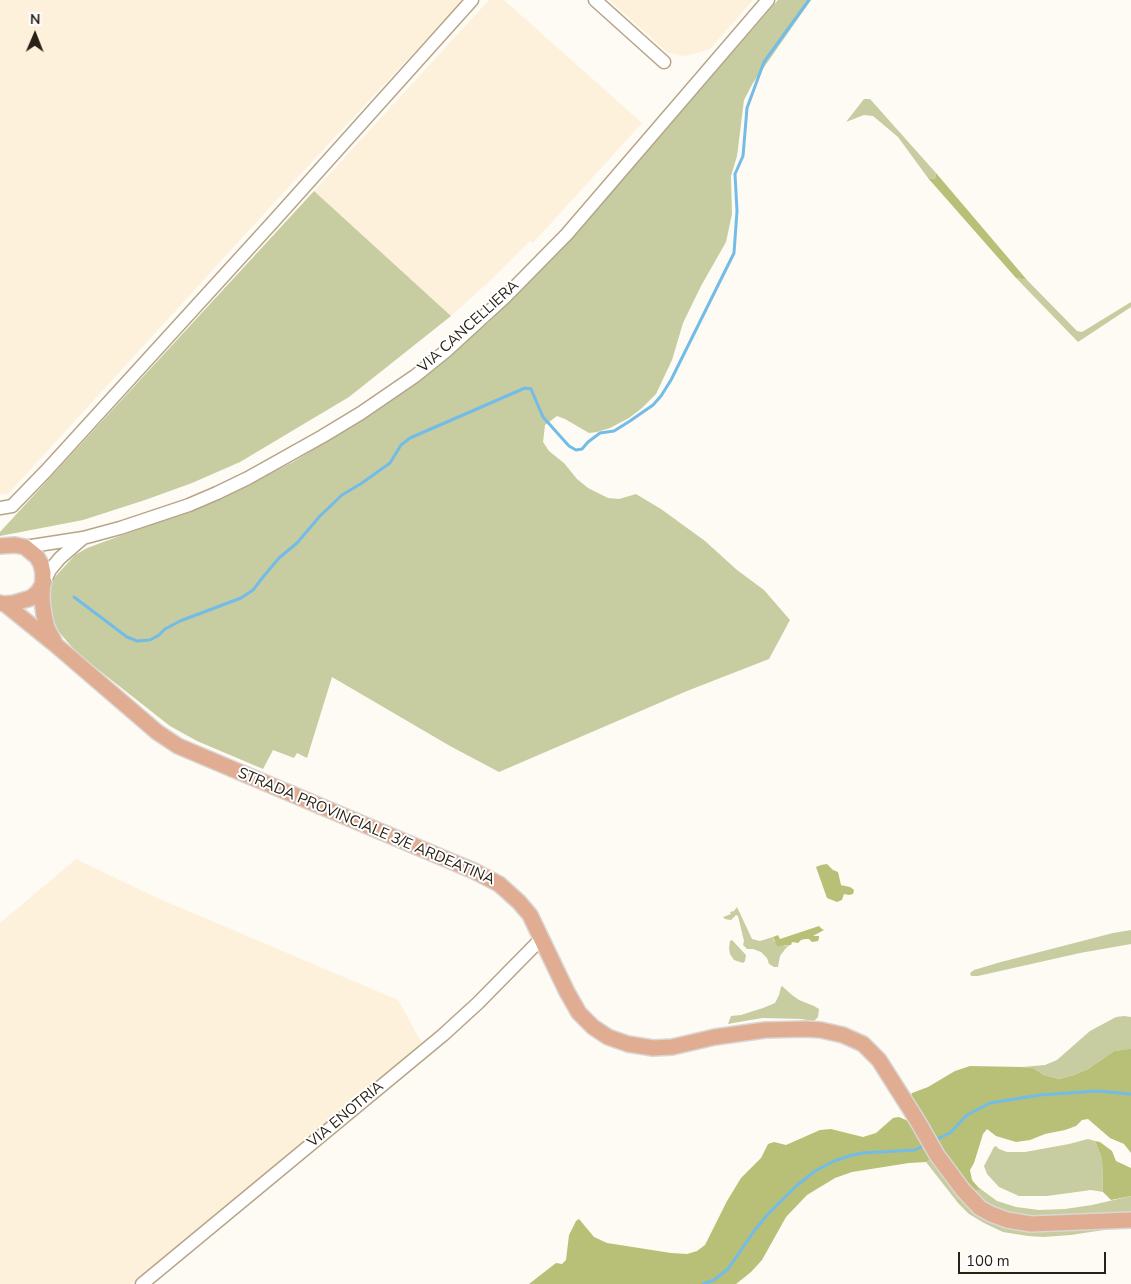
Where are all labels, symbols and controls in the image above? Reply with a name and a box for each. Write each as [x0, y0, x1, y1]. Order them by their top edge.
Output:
north arrow [10, 10, 60, 60]
text: N [30, 10, 41, 29]
street label: VIA CANCELLIERA [415, 277, 523, 377]
street label: STRADA PROVINCIALE 3/E ARDEATINA [235, 765, 497, 889]
street label: VIA ENOTRIA [304, 1078, 388, 1152]
scale bar [961, 1242, 1108, 1274]
text: 100 m [966, 1251, 1010, 1271]

